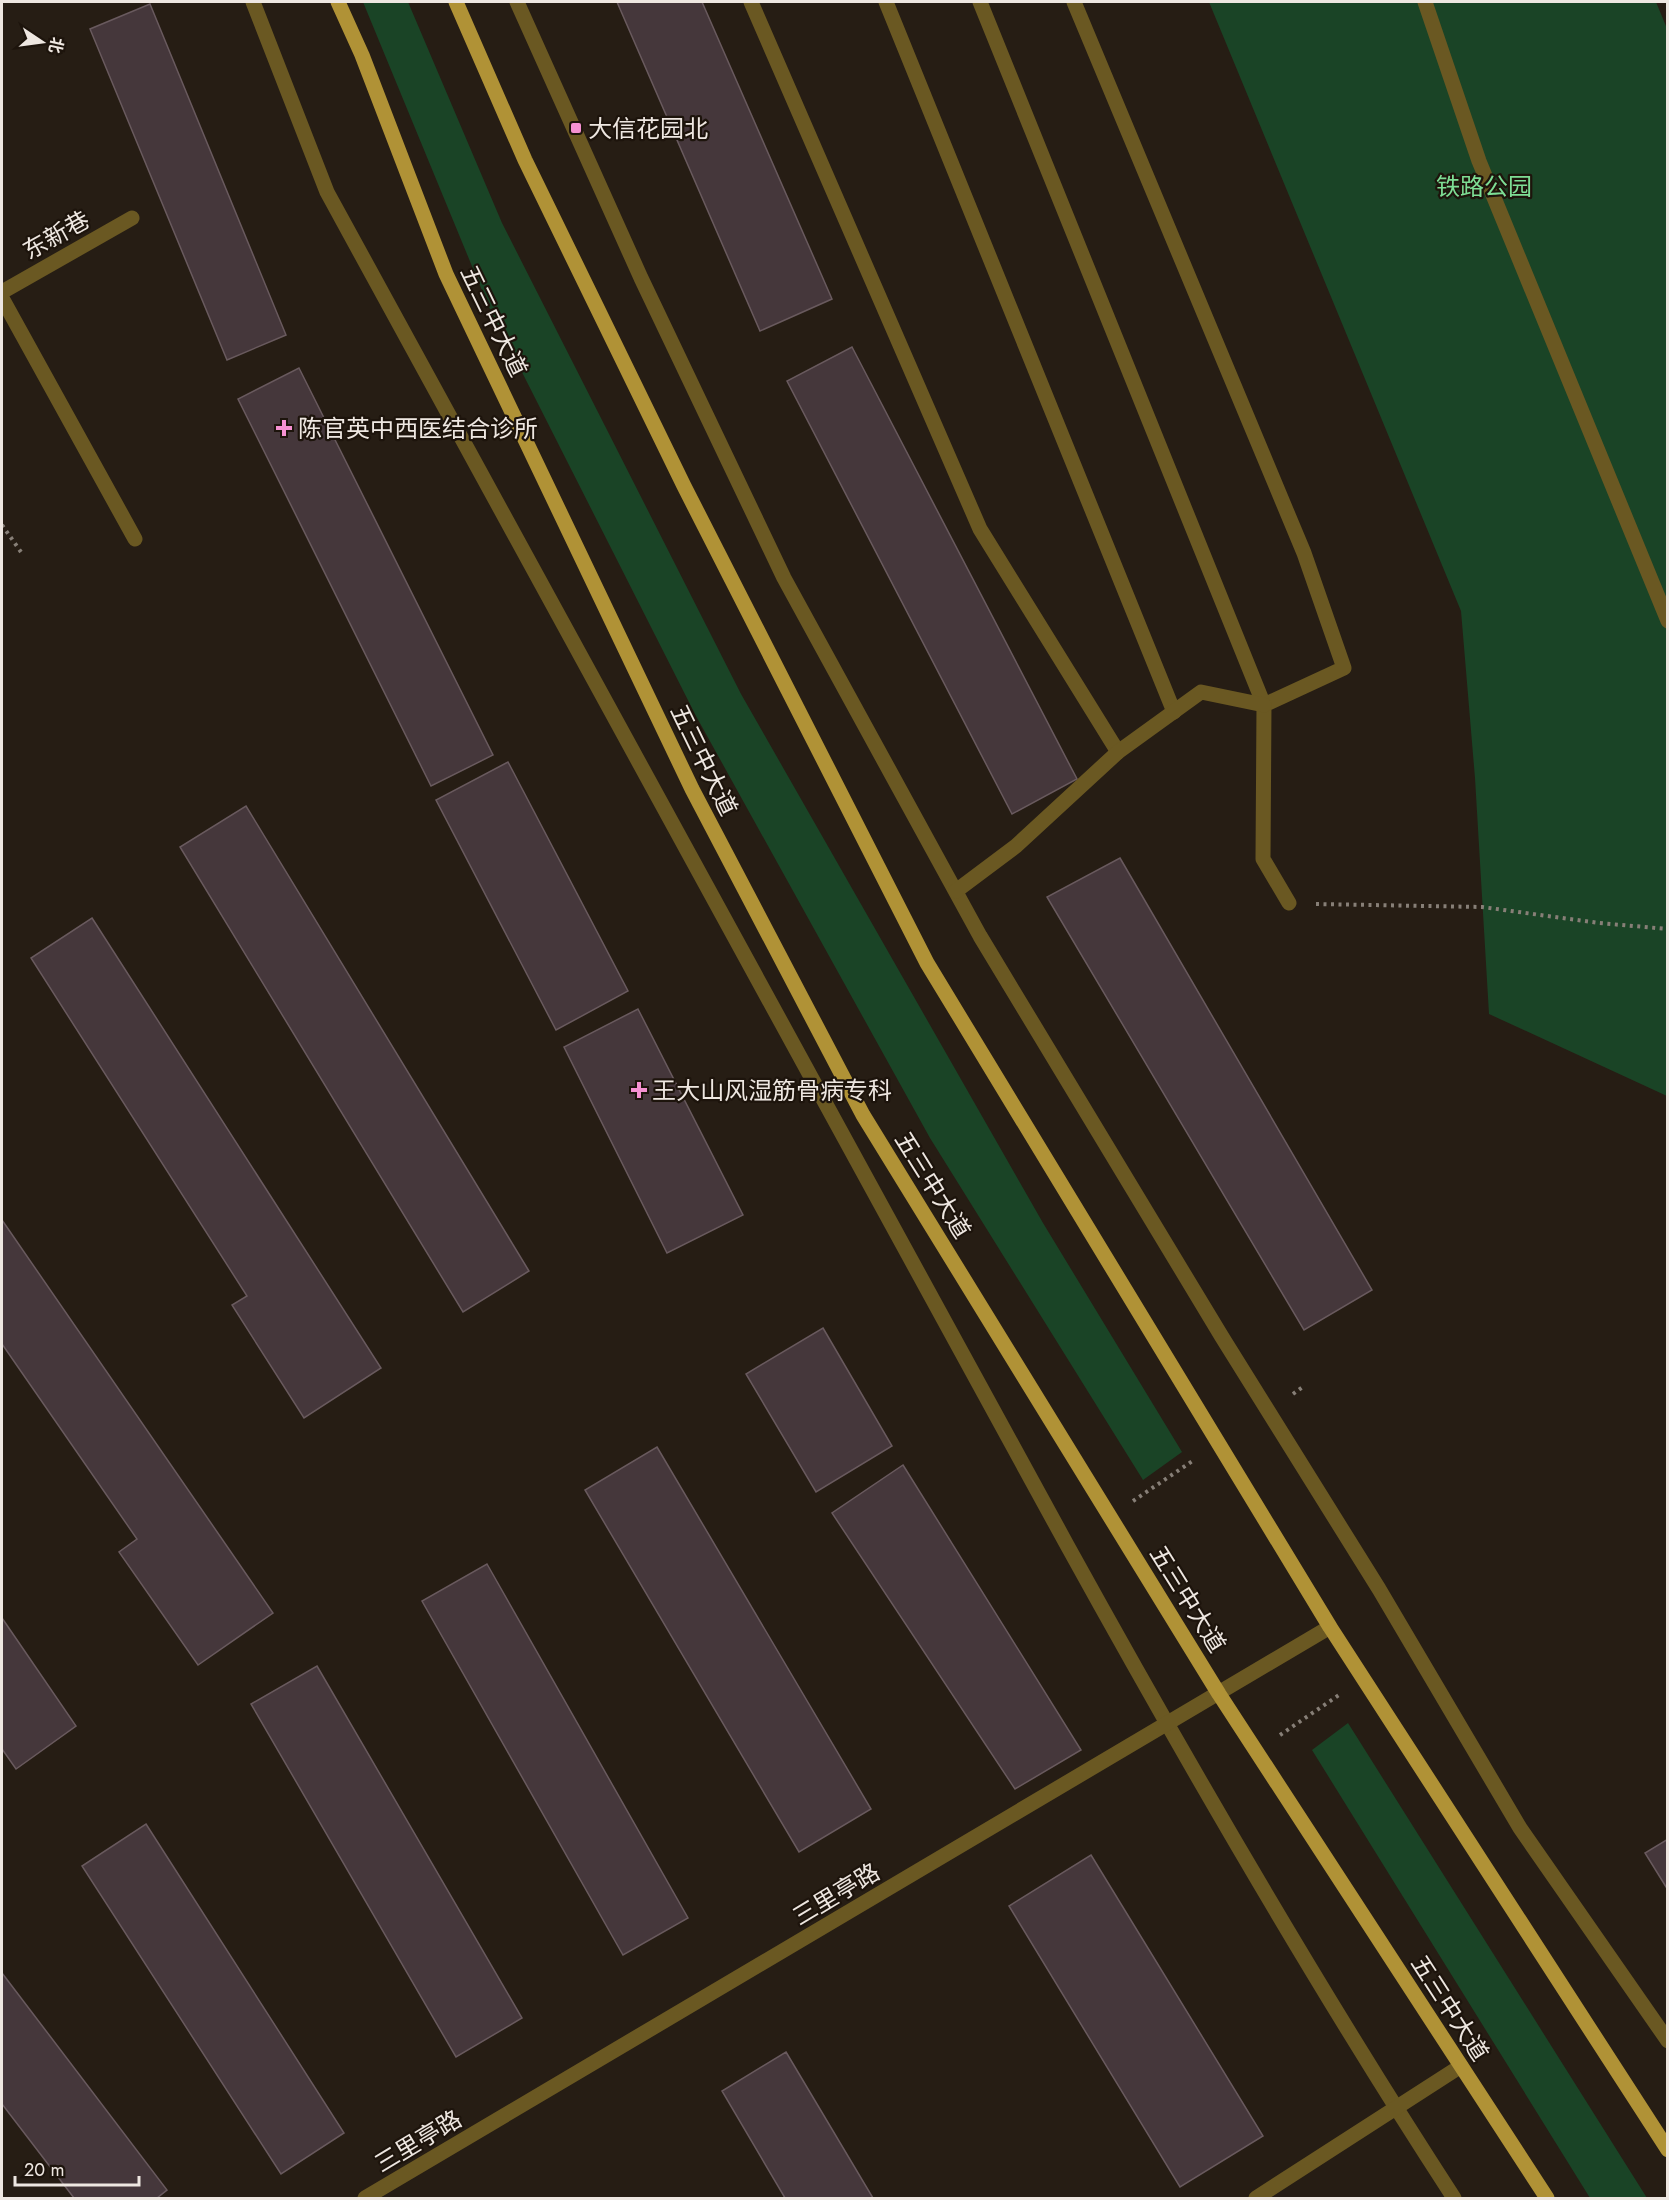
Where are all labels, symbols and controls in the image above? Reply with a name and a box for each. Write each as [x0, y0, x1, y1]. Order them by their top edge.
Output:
north arrow [12, 12, 72, 72]
text: 北 [43, 35, 69, 56]
place label: 大信花园北 [588, 111, 708, 146]
marker: 大信花园北 [569, 121, 583, 135]
park label: 铁路公园 [1436, 169, 1532, 204]
street label: 东新巷 [16, 202, 96, 268]
street label: 五三中大道 [452, 259, 536, 383]
place label: 陈官英中西医结合诊所 [298, 411, 538, 446]
marker: 陈官英中西医结合诊所 [275, 419, 293, 437]
street label: 五三中大道 [662, 698, 746, 822]
place label: 王大山风湿筋骨病专科 [652, 1073, 892, 1108]
marker: 王大山风湿筋骨病专科 [630, 1081, 648, 1099]
street label: 五三中大道 [886, 1125, 980, 1245]
street label: 五三中大道 [1141, 1539, 1235, 1659]
street label: 三里亭路 [786, 1854, 886, 1934]
street label: 五三中大道 [1403, 1948, 1497, 2068]
street label: 三里亭路 [368, 2101, 468, 2181]
scale bar [15, 2149, 140, 2187]
text: 20 m [24, 2157, 64, 2183]

